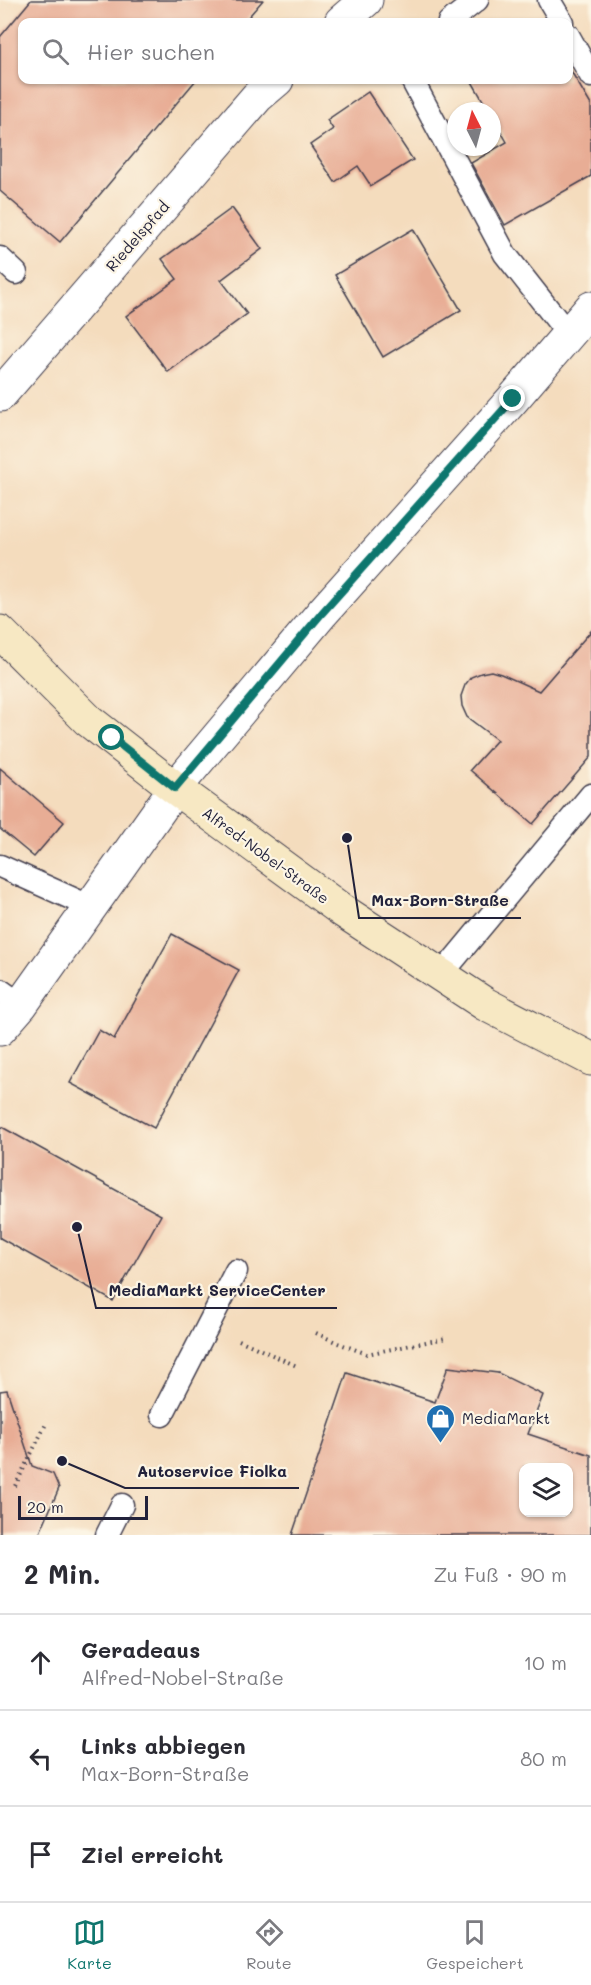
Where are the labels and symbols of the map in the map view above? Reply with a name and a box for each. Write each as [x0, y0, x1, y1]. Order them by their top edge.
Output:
north arrow [447, 102, 501, 156]
street label: Riedelspfad [101, 196, 173, 276]
route end [499, 385, 525, 411]
route start [98, 724, 124, 750]
street label: Alfred-Nobel-Straße [199, 802, 333, 908]
callout: Max-Born-Straße [359, 884, 521, 918]
text: Max-Born-Straße [371, 889, 509, 910]
callout: MediaMarkt ServiceCenter [96, 1274, 337, 1308]
text: MediaMarkt ServiceCenter [108, 1279, 326, 1300]
shop icon: MediaMarkt [425, 1402, 457, 1444]
place label: MediaMarkt [462, 1408, 550, 1428]
callout: Autoservice Fiolka [125, 1454, 299, 1488]
text: Autoservice Fiolka [137, 1460, 287, 1481]
scale bar [18, 1493, 148, 1520]

